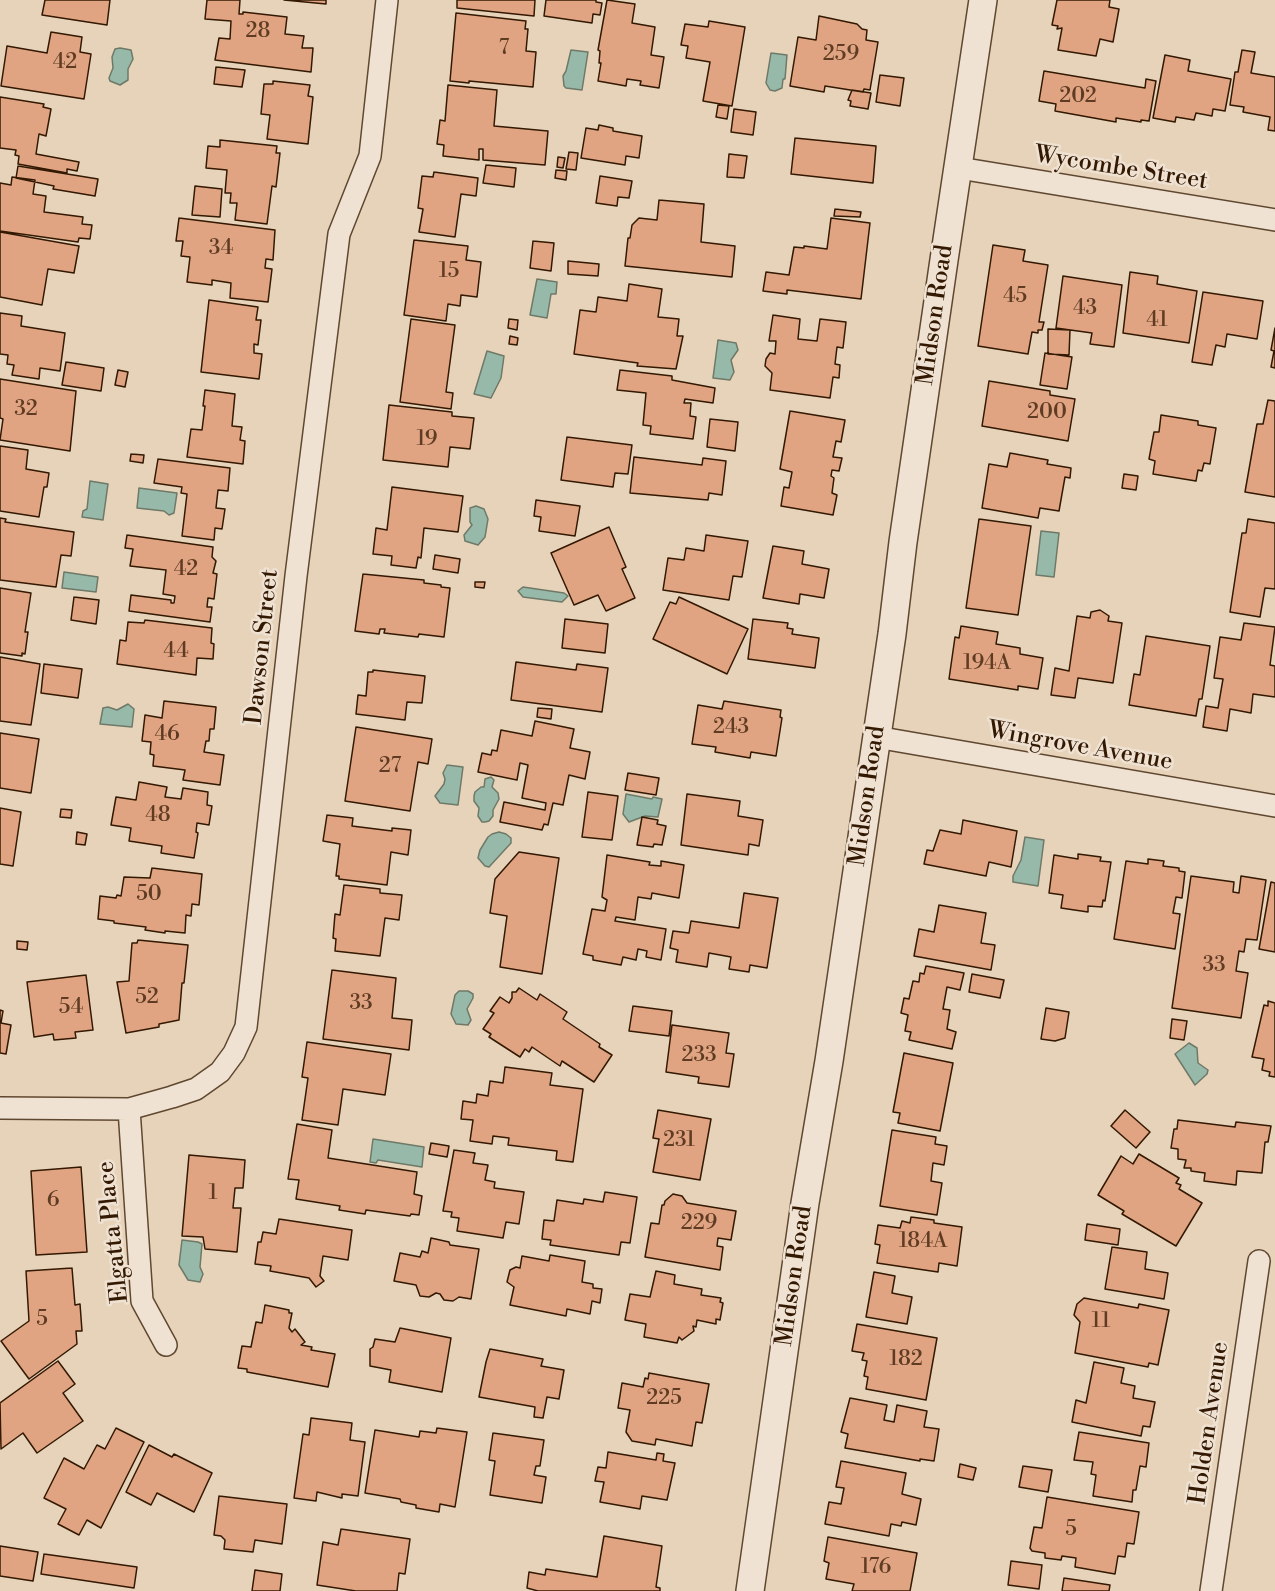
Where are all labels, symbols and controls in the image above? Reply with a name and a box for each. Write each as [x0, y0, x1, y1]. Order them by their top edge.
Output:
house number: 28 [246, 19, 270, 45]
house number: 7 [499, 36, 509, 62]
house number: 259 [823, 42, 859, 68]
house number: 42 [53, 50, 77, 76]
house number: 202 [1059, 84, 1097, 110]
street label: Wycombe Street [1032, 141, 1210, 197]
house number: 34 [209, 236, 233, 262]
street label: Midson Road [912, 243, 960, 387]
house number: 15 [439, 259, 459, 285]
house number: 45 [1003, 284, 1027, 310]
house number: 43 [1073, 296, 1097, 322]
house number: 41 [1146, 308, 1168, 334]
house number: 32 [14, 397, 38, 423]
house number: 200 [1027, 400, 1067, 426]
house number: 19 [416, 427, 438, 453]
house number: 42 [174, 557, 198, 583]
street label: Dawson Street [241, 568, 285, 726]
house number: 44 [163, 639, 189, 665]
house number: 194A [963, 651, 1011, 677]
house number: 243 [713, 715, 749, 741]
street label: Wingrove Avenue [985, 717, 1175, 777]
house number: 46 [154, 722, 180, 748]
street label: Midson Road [844, 724, 892, 868]
house number: 27 [379, 754, 401, 780]
house number: 48 [145, 803, 171, 829]
house number: 50 [136, 882, 162, 908]
house number: 33 [1202, 953, 1226, 979]
house number: 52 [135, 985, 159, 1011]
house number: 33 [349, 991, 373, 1017]
house number: 54 [59, 995, 83, 1021]
house number: 233 [681, 1043, 717, 1069]
house number: 231 [663, 1128, 695, 1154]
street label: Elgatta Place [92, 1160, 136, 1304]
house number: 1 [208, 1181, 218, 1207]
house number: 6 [47, 1188, 59, 1214]
street label: Midson Road [771, 1204, 819, 1348]
house number: 229 [681, 1211, 717, 1237]
house number: 184A [899, 1229, 947, 1255]
house number: 5 [36, 1307, 48, 1333]
house number: 11 [1092, 1309, 1110, 1335]
street label: Holden Avenue [1184, 1340, 1236, 1506]
house number: 182 [889, 1347, 923, 1373]
house number: 225 [646, 1386, 682, 1412]
house number: 5 [1065, 1517, 1077, 1543]
house number: 176 [861, 1555, 891, 1581]

